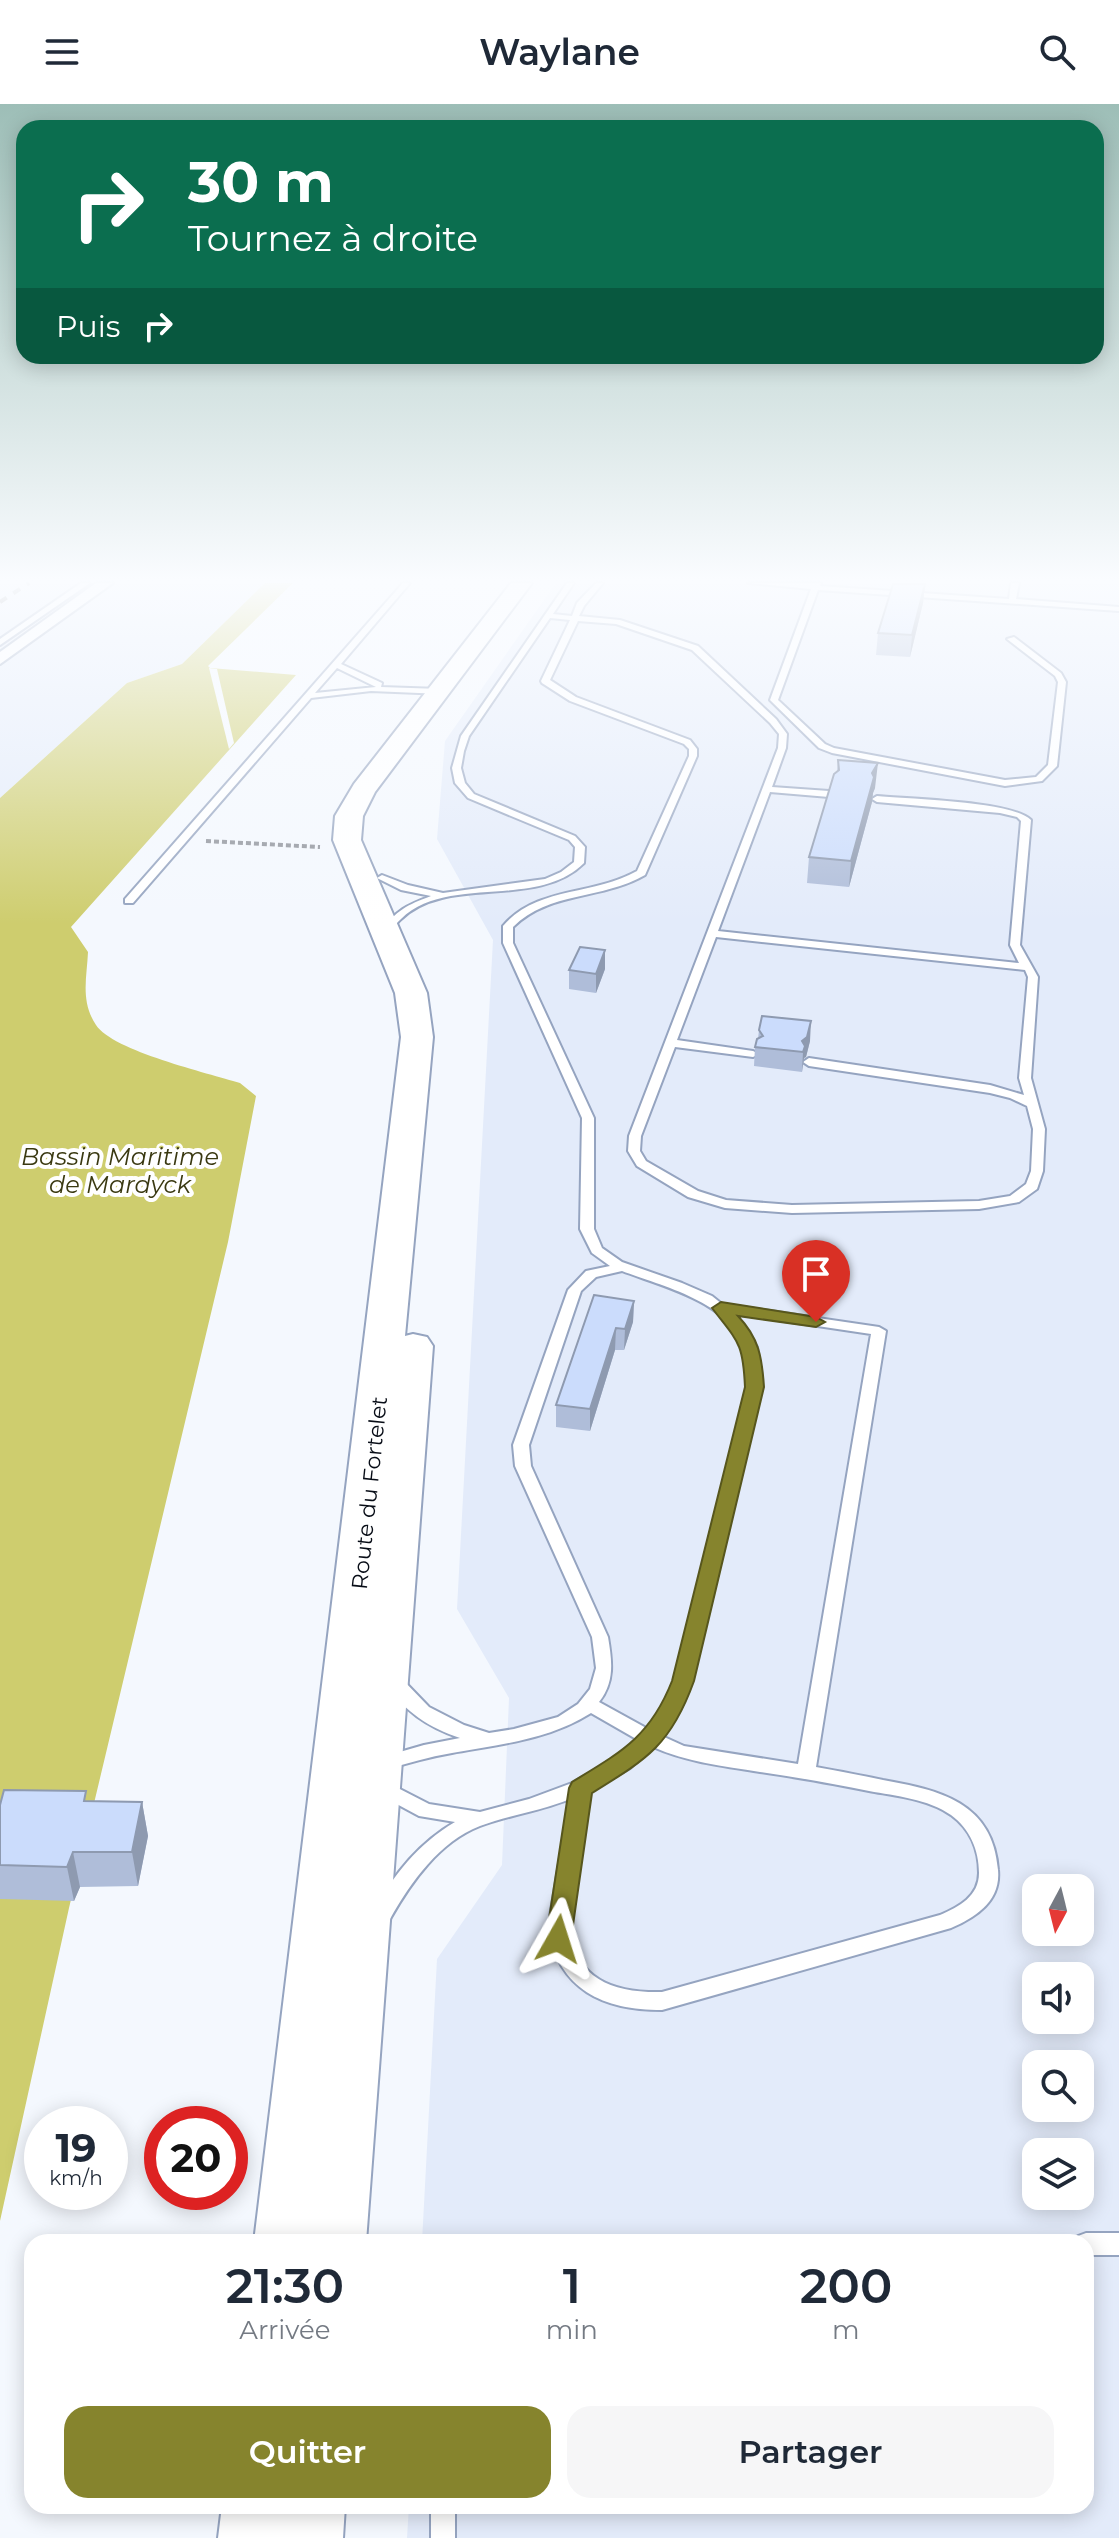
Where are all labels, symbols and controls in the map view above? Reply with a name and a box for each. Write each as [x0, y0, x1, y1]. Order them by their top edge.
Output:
icon: menu [40, 30, 84, 74]
text: Waylane [479, 30, 640, 74]
icon: search [1035, 30, 1079, 74]
text: 30 m [188, 148, 334, 216]
icon: right [56, 152, 160, 256]
text: Tournez à droite [188, 216, 478, 260]
icon: right [136, 304, 180, 348]
text: Puis [56, 308, 120, 345]
water label: Bassin Maritime de Mardyck [21, 1142, 219, 1199]
pin [782, 1240, 850, 1322]
icon: arrive [794, 1252, 838, 1296]
street label: Route du Fortelet [346, 1395, 393, 1591]
north arrow [1022, 1874, 1094, 1946]
map controls [1022, 1874, 1094, 2210]
position arrow [516, 1897, 600, 1981]
button: sound [1022, 1962, 1094, 2034]
button: search [1022, 2050, 1094, 2122]
speed limit sign: 20 [144, 2106, 248, 2210]
text: 19 [55, 2123, 97, 2172]
button: layers [1022, 2138, 1094, 2210]
text: km/h [49, 2166, 103, 2190]
text: 21:30 [226, 2257, 344, 2315]
text: 1 [563, 2257, 581, 2315]
text: 200 [800, 2257, 892, 2315]
text: Arrivée [239, 2314, 330, 2346]
text: min [546, 2314, 598, 2346]
text: m [832, 2314, 860, 2346]
button: Quitter [64, 2406, 551, 2498]
button: Partager [567, 2406, 1054, 2498]

